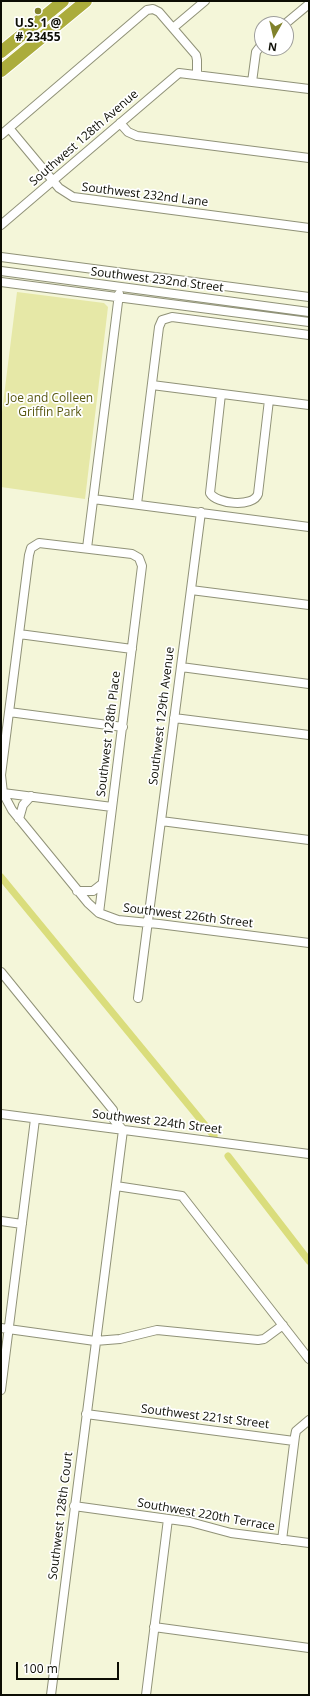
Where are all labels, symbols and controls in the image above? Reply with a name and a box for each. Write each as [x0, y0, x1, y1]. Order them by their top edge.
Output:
marker: U.S. 1 @ # 23455 [33, 6, 43, 16]
north arrow [254, 16, 294, 56]
place label: U.S. 1 @ # 23455 [15, 17, 61, 45]
text: N [267, 39, 278, 55]
street label: Southwest 128th Avenue [27, 87, 141, 189]
street label: Southwest 232nd Lane [81, 180, 209, 210]
street label: Southwest 232nd Street [90, 265, 224, 295]
park label: Joe and Colleen Griffin Park [7, 392, 93, 420]
street label: Southwest 129th Avenue [146, 646, 178, 786]
street label: Southwest 128th Place [94, 670, 124, 798]
street label: Southwest 226th Street [122, 901, 254, 931]
street label: Southwest 224th Street [91, 1107, 223, 1137]
street label: Southwest 221st Street [140, 1402, 270, 1432]
street label: Southwest 128th Court [46, 1451, 76, 1581]
street label: Southwest 220th Terrace [136, 1496, 276, 1534]
scale bar [18, 1654, 121, 1680]
text: 100 m [23, 1660, 58, 1677]

